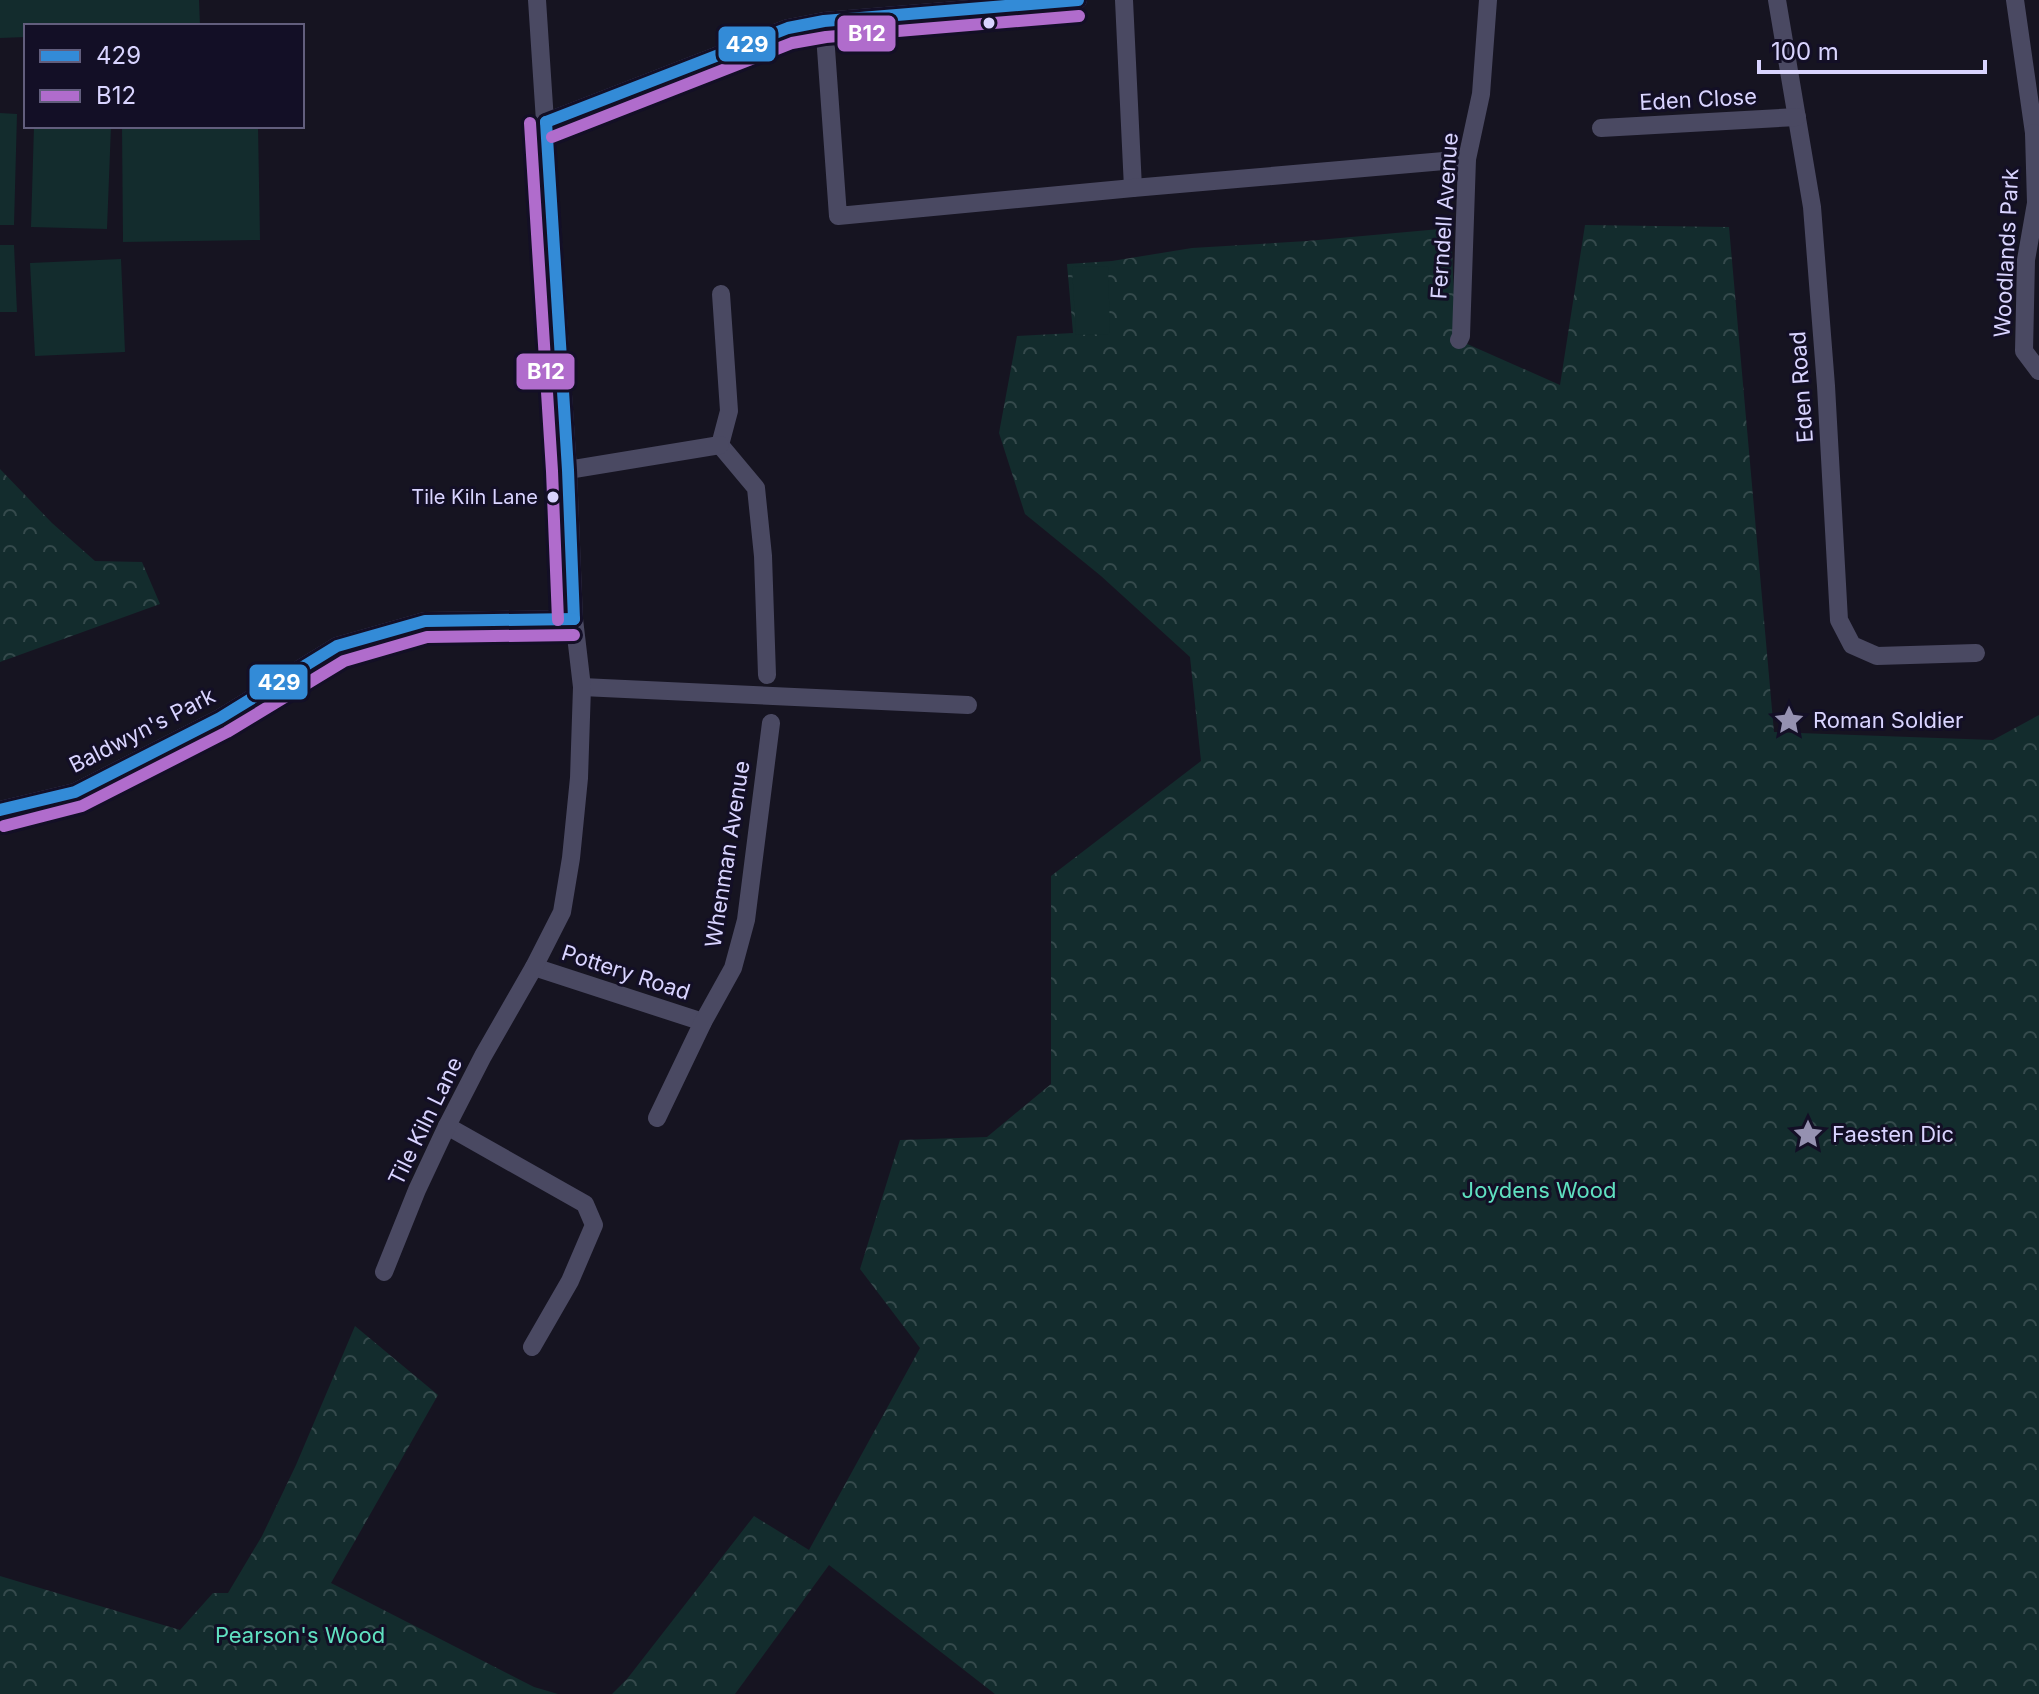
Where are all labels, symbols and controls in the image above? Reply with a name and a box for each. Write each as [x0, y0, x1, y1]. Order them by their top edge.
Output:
line badge: B12 [836, 14, 897, 53]
unlabelled marker [981, 15, 997, 31]
text: B12 [848, 20, 886, 46]
legend [24, 24, 304, 128]
scale bar [1759, 24, 1985, 74]
line badge: 429 [717, 25, 777, 63]
text: 429 [725, 31, 769, 57]
text: 100 m [1771, 37, 1839, 66]
text: 429 [96, 41, 141, 70]
text: B12 [96, 81, 136, 110]
street label: Eden Close [1639, 83, 1757, 115]
street label: Ferndell Avenue [1425, 132, 1463, 300]
street label: Woodlands Park [1989, 168, 2023, 338]
street label: Eden Road [1784, 330, 1818, 444]
line badge: B12 [515, 352, 576, 391]
text: B12 [527, 358, 565, 384]
place label: Tile Kiln Lane [411, 485, 538, 509]
marker: Tile Kiln Lane [545, 489, 561, 505]
line badge: 429 [248, 663, 309, 701]
text: 429 [257, 669, 301, 695]
street label: Baldwyn's Park [65, 682, 219, 778]
place icon: Roman Soldier [1772, 703, 1806, 737]
place label: Roman Soldier [1813, 707, 1963, 733]
street label: Whenman Avenue [699, 759, 755, 949]
street label: Pottery Road [558, 939, 694, 1005]
street label: Tile Kiln Lane [383, 1053, 467, 1189]
place icon: Faesten Dic [1791, 1117, 1825, 1151]
place label: Faesten Dic [1832, 1121, 1954, 1147]
park label: Joydens Wood [1462, 1177, 1616, 1203]
park label: Pearson's Wood [215, 1622, 385, 1648]

